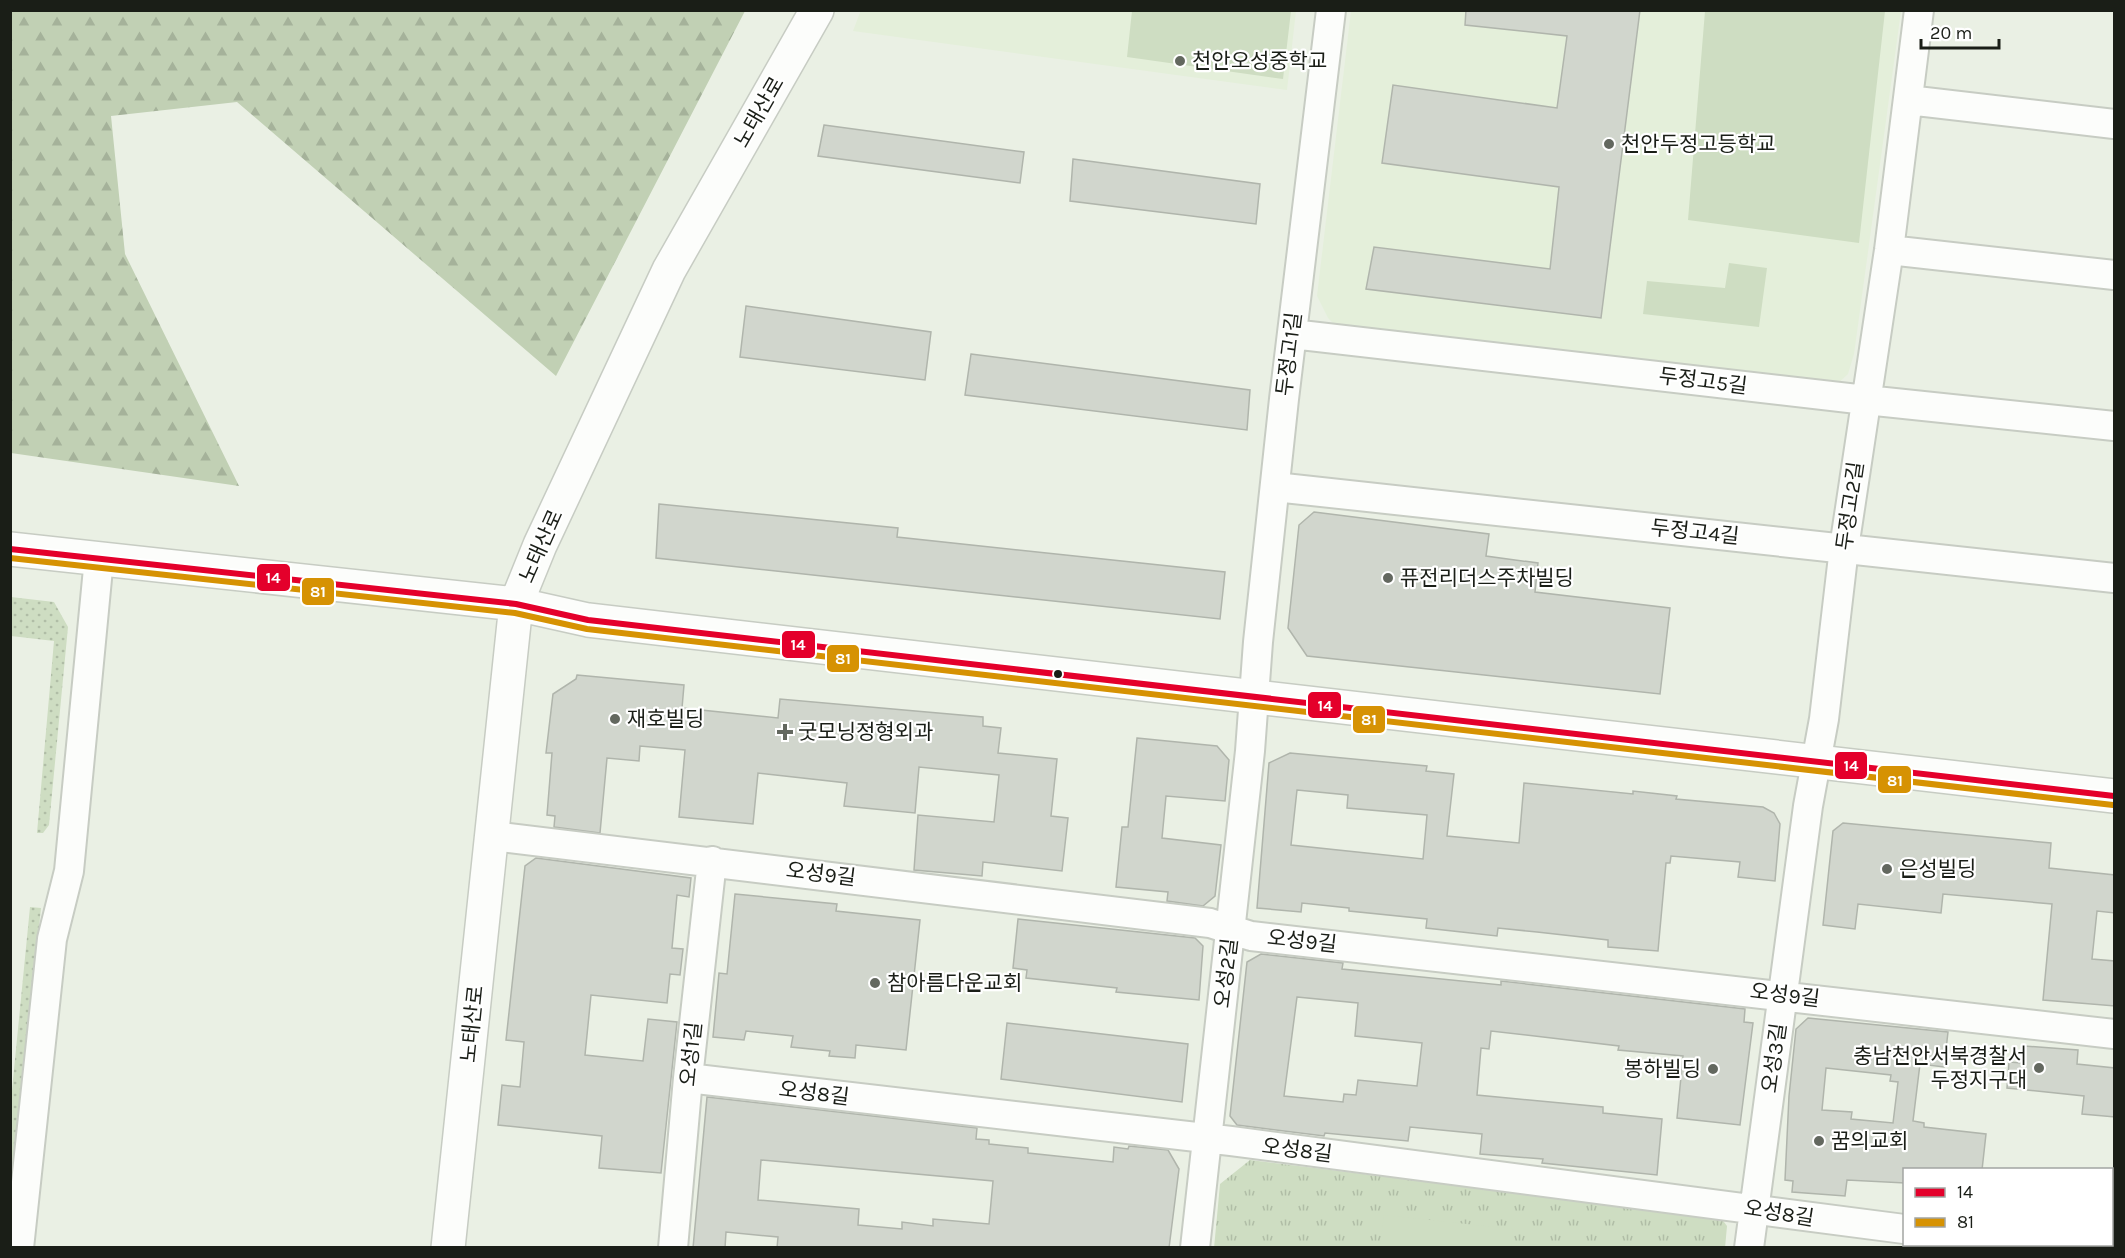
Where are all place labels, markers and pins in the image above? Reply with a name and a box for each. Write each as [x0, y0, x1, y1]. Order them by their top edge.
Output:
place label: 천안오성중학교 [1192, 49, 1327, 73]
marker: 천안오성중학교 [1173, 54, 1187, 68]
place label: 천안두정고등학교 [1621, 132, 1776, 156]
marker: 천안두정고등학교 [1602, 137, 1616, 151]
place label: 퓨전리더스주차빌딩 [1400, 566, 1574, 590]
marker: 퓨전리더스주차빌딩 [1381, 571, 1395, 585]
unlabelled marker [1052, 668, 1064, 680]
place label: 재호빌딩 [627, 707, 704, 731]
marker: 재호빌딩 [608, 712, 622, 726]
place label: 굿모닝정형외과 [798, 720, 933, 744]
marker: 굿모닝정형외과 [776, 723, 794, 741]
place label: 은성빌딩 [1899, 857, 1976, 881]
marker: 은성빌딩 [1880, 862, 1894, 876]
place label: 참아름다운교회 [887, 971, 1022, 995]
marker: 참아름다운교회 [868, 976, 882, 990]
place label: 충남천안서북경찰서 두정지구대 [1853, 1044, 2027, 1092]
place label: 봉하빌딩 [1624, 1057, 1701, 1081]
marker: 충남천안서북경찰서 두정지구대 [2032, 1061, 2046, 1075]
marker: 봉하빌딩 [1706, 1062, 1720, 1076]
place label: 꿈의교회 [1831, 1129, 1908, 1153]
marker: 꿈의교회 [1812, 1134, 1826, 1148]

